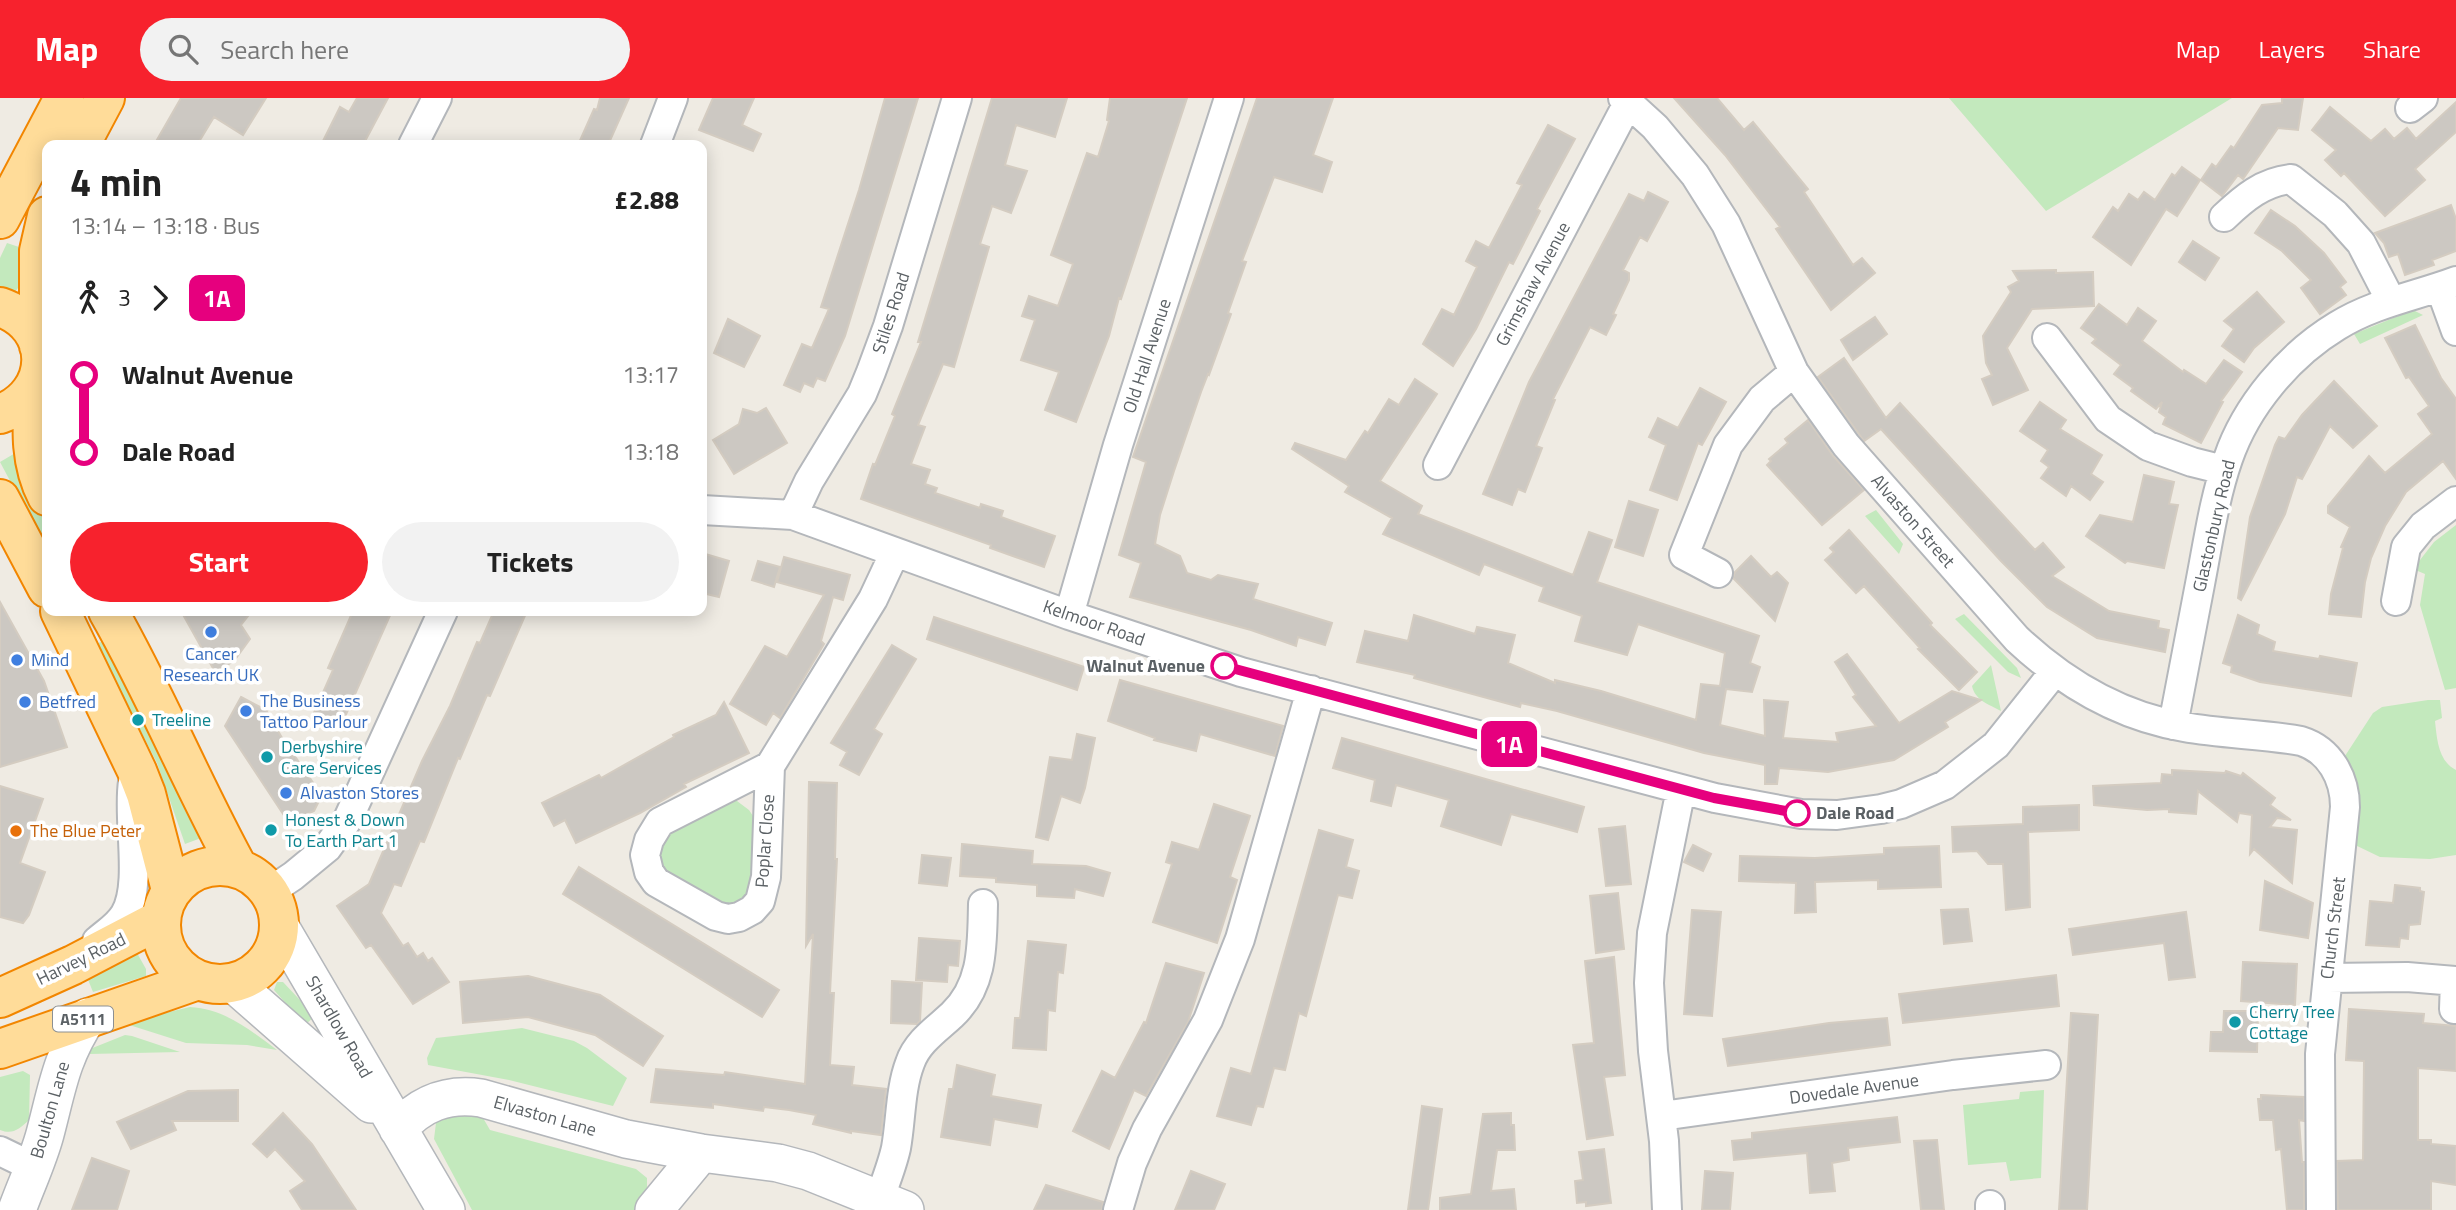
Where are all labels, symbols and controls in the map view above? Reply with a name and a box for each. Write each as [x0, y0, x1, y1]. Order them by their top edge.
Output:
search box [140, 18, 630, 81]
text: Map [35, 24, 98, 74]
icon: search [164, 30, 202, 68]
text: Search here [220, 30, 349, 69]
text: Map [2176, 31, 2221, 67]
text: Layers [2259, 31, 2325, 67]
text: Share [2363, 31, 2421, 67]
text: 4 min [70, 153, 162, 211]
text: £2.88 [614, 180, 679, 219]
text: 13:14 – 13:18 · Bus [70, 208, 260, 243]
street label: Grimshaw Avenue [1488, 217, 1577, 351]
street label: Stiles Road [865, 269, 916, 357]
icon: walk [70, 279, 108, 317]
icon: forward [141, 279, 179, 317]
text: 3 [118, 280, 131, 315]
text: 1A [203, 280, 231, 316]
street label: Old Hall Avenue [1115, 295, 1178, 417]
text: Walnut Avenue [122, 355, 293, 394]
text: 13:17 [622, 357, 679, 392]
text: Dale Road [122, 432, 235, 471]
text: 13:18 [622, 434, 679, 469]
street label: Glastonbury Road [2185, 457, 2242, 595]
street label: Alvaston Street [1865, 468, 1962, 574]
button: Start [70, 522, 368, 602]
button: Tickets [382, 522, 679, 602]
street label: Kelmoor Road [1039, 592, 1149, 653]
marker: Cancer Research UK [203, 624, 219, 640]
place label: Cancer Research UK [163, 640, 259, 688]
place label: Mind [31, 646, 69, 673]
marker: Mind [9, 652, 25, 668]
place label: Walnut Avenue [1086, 652, 1205, 679]
marker: Walnut Avenue [1211, 653, 1237, 679]
place label: The Business Tattoo Parlour [260, 687, 368, 735]
place label: Betfred [39, 688, 96, 715]
marker: Betfred [17, 694, 33, 710]
marker: The Business Tattoo Parlour [238, 703, 254, 719]
place label: Treeline [152, 706, 211, 733]
marker: Treeline [130, 712, 146, 728]
line badge: 1A [1478, 721, 1540, 767]
text: 1A [1495, 726, 1523, 762]
place label: Derbyshire Care Services [281, 733, 382, 781]
marker: Derbyshire Care Services [259, 749, 275, 765]
place label: Alvaston Stores [300, 779, 419, 806]
marker: Alvaston Stores [278, 785, 294, 801]
street label: Poplar Close [748, 793, 781, 889]
place label: Dale Road [1816, 799, 1894, 826]
marker: Dale Road [1784, 800, 1810, 826]
place label: Honest & Down To Earth Part 1 [285, 806, 405, 854]
place label: The Blue Peter [30, 817, 141, 844]
marker: Honest & Down To Earth Part 1 [263, 822, 279, 838]
marker: The Blue Peter [8, 823, 24, 839]
street label: Church Street [2313, 875, 2352, 981]
street label: Harvey Road [32, 925, 130, 992]
street label: Shardlow Road [299, 971, 380, 1083]
place label: Cherry Tree Cottage [2249, 998, 2335, 1046]
road number: A5111 [53, 1007, 113, 1032]
marker: Cherry Tree Cottage [2227, 1014, 2243, 1030]
street label: Boulton Lane [23, 1058, 76, 1162]
street label: Dovedale Avenue [1787, 1066, 1920, 1111]
street label: Elvaston Lane [491, 1088, 600, 1143]

